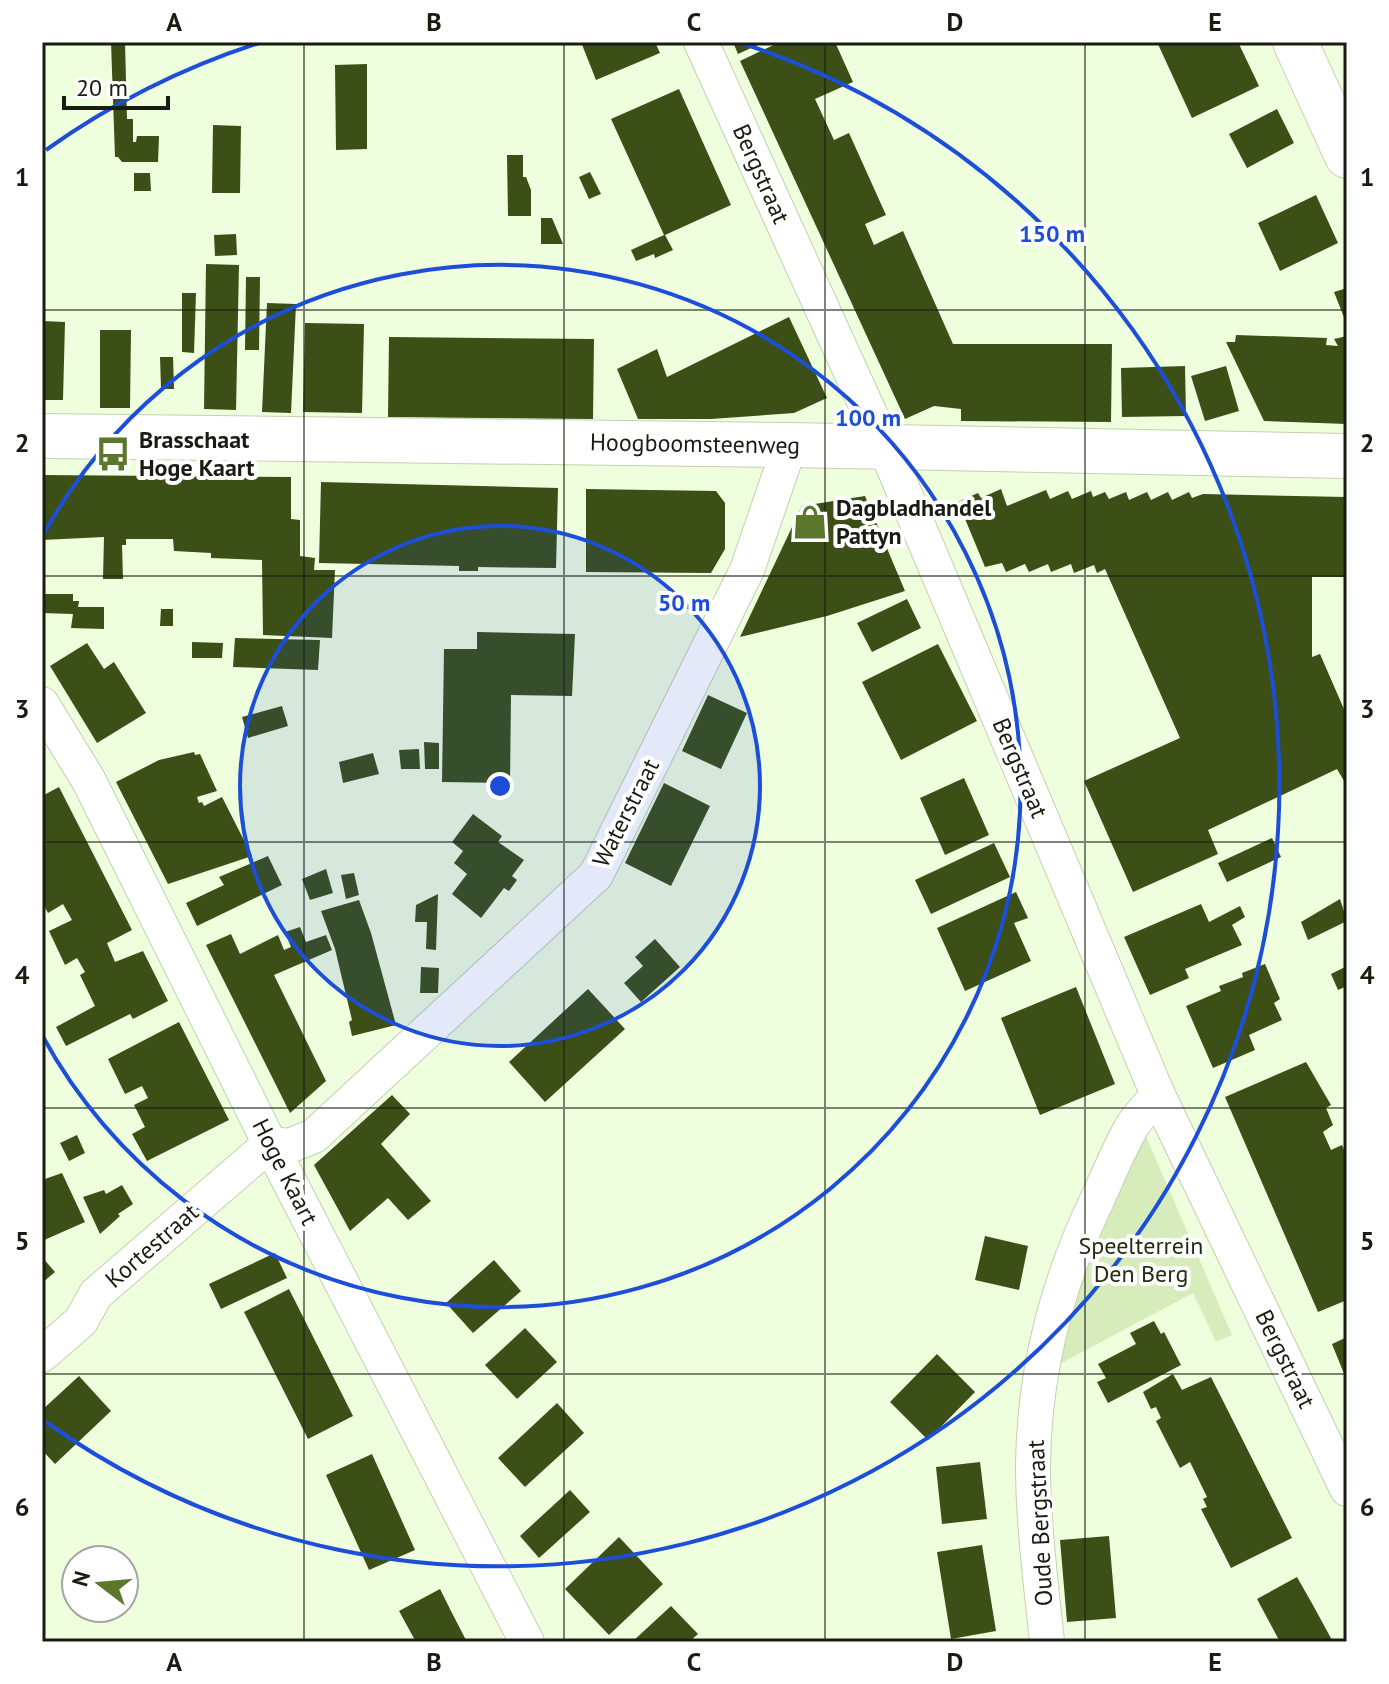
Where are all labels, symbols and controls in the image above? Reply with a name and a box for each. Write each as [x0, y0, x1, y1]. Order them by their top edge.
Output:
text: A [166, 5, 182, 38]
text: B [426, 5, 442, 38]
text: C [687, 5, 701, 38]
text: D [947, 5, 963, 38]
text: E [1208, 5, 1222, 38]
scale bar [64, 60, 168, 110]
text: 20 m [76, 72, 128, 103]
street label: Bergstraat [726, 119, 797, 228]
text: 1 [15, 160, 29, 193]
text: 1 [1360, 160, 1374, 193]
text: 150 m [1019, 218, 1085, 249]
text: 100 m [835, 402, 901, 433]
place label: Brasschaat Hoge Kaart [139, 424, 255, 483]
text: 2 [15, 426, 29, 459]
street label: Hoogboomsteenweg [590, 426, 800, 461]
text: 2 [1360, 426, 1374, 459]
bus stop icon: Brasschaat Hoge Kaart [94, 435, 132, 473]
place label: Dagbladhandel Pattyn [836, 492, 992, 551]
shop icon: Dagbladhandel Pattyn [791, 503, 829, 541]
text: 50 m [658, 587, 710, 618]
text: 3 [15, 692, 29, 725]
text: 3 [1360, 692, 1374, 725]
street label: Bergstraat [986, 713, 1055, 822]
street label: Waterstraat [585, 753, 666, 872]
centre of rings [486, 772, 514, 800]
text: 4 [15, 958, 30, 991]
text: 4 [1360, 958, 1375, 991]
street label: Hoge Kaart [245, 1113, 325, 1230]
street label: Kortestraat [99, 1197, 205, 1295]
text: 5 [15, 1224, 29, 1257]
text: 5 [1360, 1224, 1374, 1257]
park label: Speelterrein Den Berg [1079, 1230, 1204, 1289]
street label: Bergstraat [1248, 1305, 1323, 1413]
street label: Oude Bergstraat [1020, 1439, 1059, 1607]
text: 6 [15, 1490, 29, 1523]
text: 6 [1360, 1490, 1374, 1523]
north arrow [60, 1544, 140, 1624]
text: N [65, 1568, 96, 1589]
text: A [166, 1645, 182, 1678]
text: B [426, 1645, 442, 1678]
text: C [687, 1645, 701, 1678]
text: D [947, 1645, 963, 1678]
text: E [1208, 1645, 1222, 1678]

